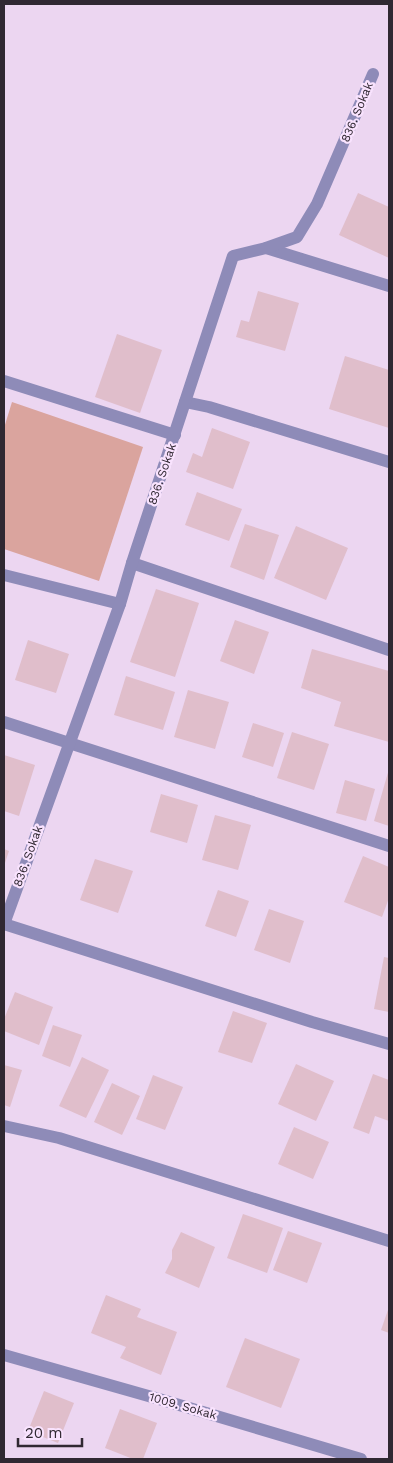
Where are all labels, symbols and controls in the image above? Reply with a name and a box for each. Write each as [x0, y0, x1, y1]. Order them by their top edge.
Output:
street label: 836. Sokak [338, 80, 376, 144]
street label: 836. Sokak [145, 441, 179, 506]
street label: 836. Sokak [10, 823, 46, 888]
street label: 1009. Sokak [148, 1390, 218, 1422]
scale bar [18, 1416, 81, 1448]
text: 20 m [25, 1424, 63, 1442]

